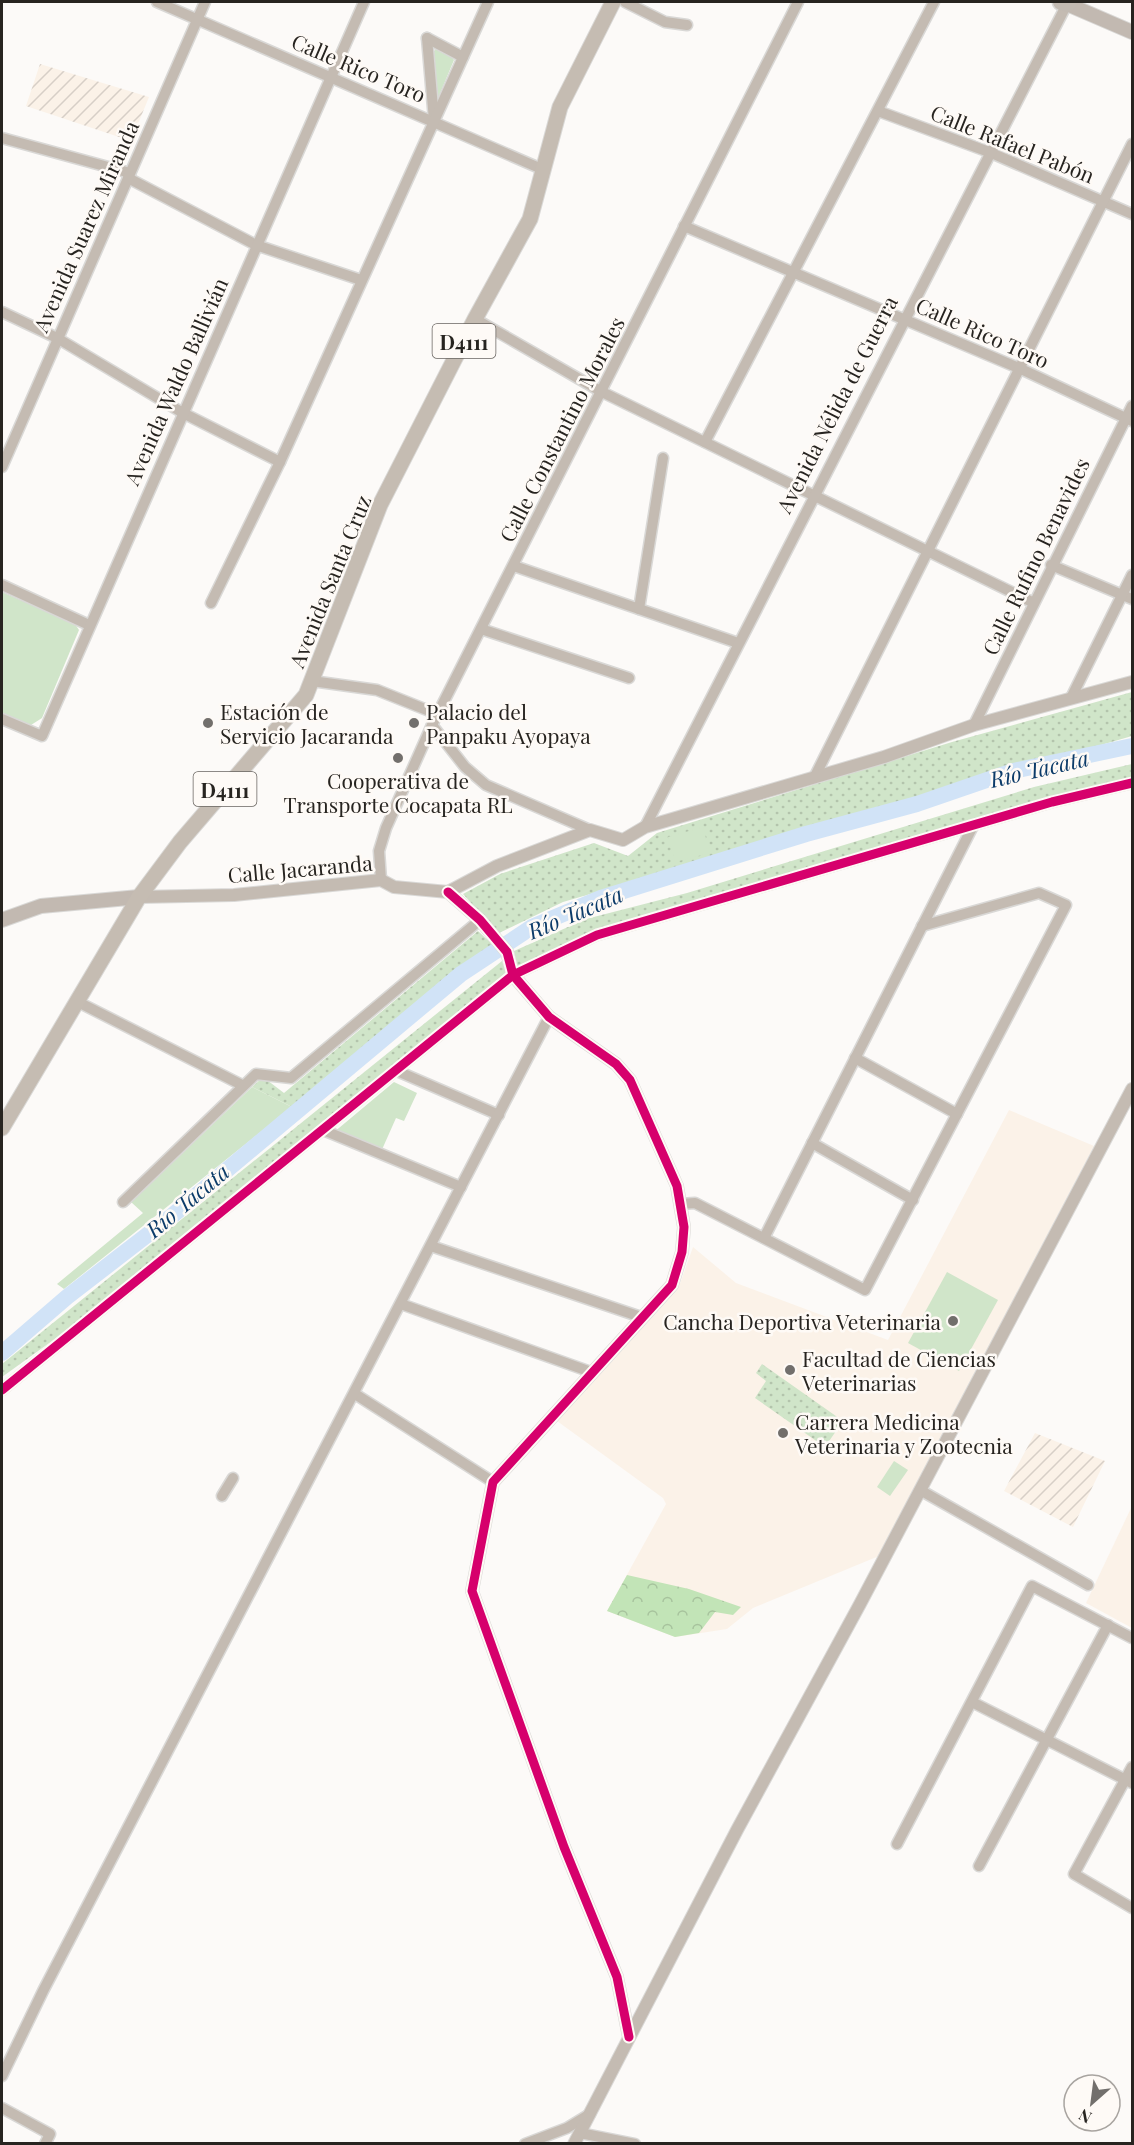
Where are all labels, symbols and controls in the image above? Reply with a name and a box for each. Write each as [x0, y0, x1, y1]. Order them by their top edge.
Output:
street label: Calle Rico Toro [288, 26, 430, 108]
street label: Calle Rafael Pabón [927, 97, 1100, 189]
street label: Avenida Suarez Miranda [25, 115, 144, 337]
street label: Avenida Waldo Ballivián [116, 273, 233, 490]
street label: Avenida Nélida de Guerra [769, 290, 903, 518]
street label: Calle Rico Toro [912, 290, 1054, 374]
street label: Calle Constantino Morales [492, 312, 630, 546]
road number: D4111 [432, 324, 496, 358]
street label: Calle Rufino Benavides [975, 453, 1095, 659]
street label: Avenida Santa Cruz [281, 491, 376, 672]
place label: Estación de Servicio Jacaranda [220, 697, 394, 749]
place label: Palacio del Panpaku Ayopaya [426, 697, 591, 749]
marker: Estación de Servicio Jacaranda [201, 716, 215, 730]
marker: Palacio del Panpaku Ayopaya [407, 716, 421, 730]
water label: Río Tacata [986, 742, 1091, 794]
marker: Cooperativa de Transporte Cocapata RL [391, 751, 405, 765]
place label: Cooperativa de Transporte Cocapata RL [283, 766, 513, 818]
road number: D4111 [194, 772, 256, 806]
street label: Calle Jacaranda [227, 848, 374, 888]
water label: Río Tacata [522, 878, 627, 946]
water label: Río Tacata [138, 1156, 235, 1245]
place label: Cancha Deportiva Veterinaria [663, 1307, 942, 1335]
marker: Cancha Deportiva Veterinaria [946, 1314, 960, 1328]
place label: Facultad de Ciencias Veterinarias [801, 1344, 996, 1396]
marker: Facultad de Ciencias Veterinarias [783, 1363, 797, 1377]
place label: Carrera Medicina Veterinaria y Zootecnia [794, 1407, 1013, 1459]
marker: Carrera Medicina Veterinaria y Zootecnia [776, 1426, 790, 1440]
north arrow [1062, 2073, 1122, 2133]
text: N [1074, 2104, 1095, 2129]

